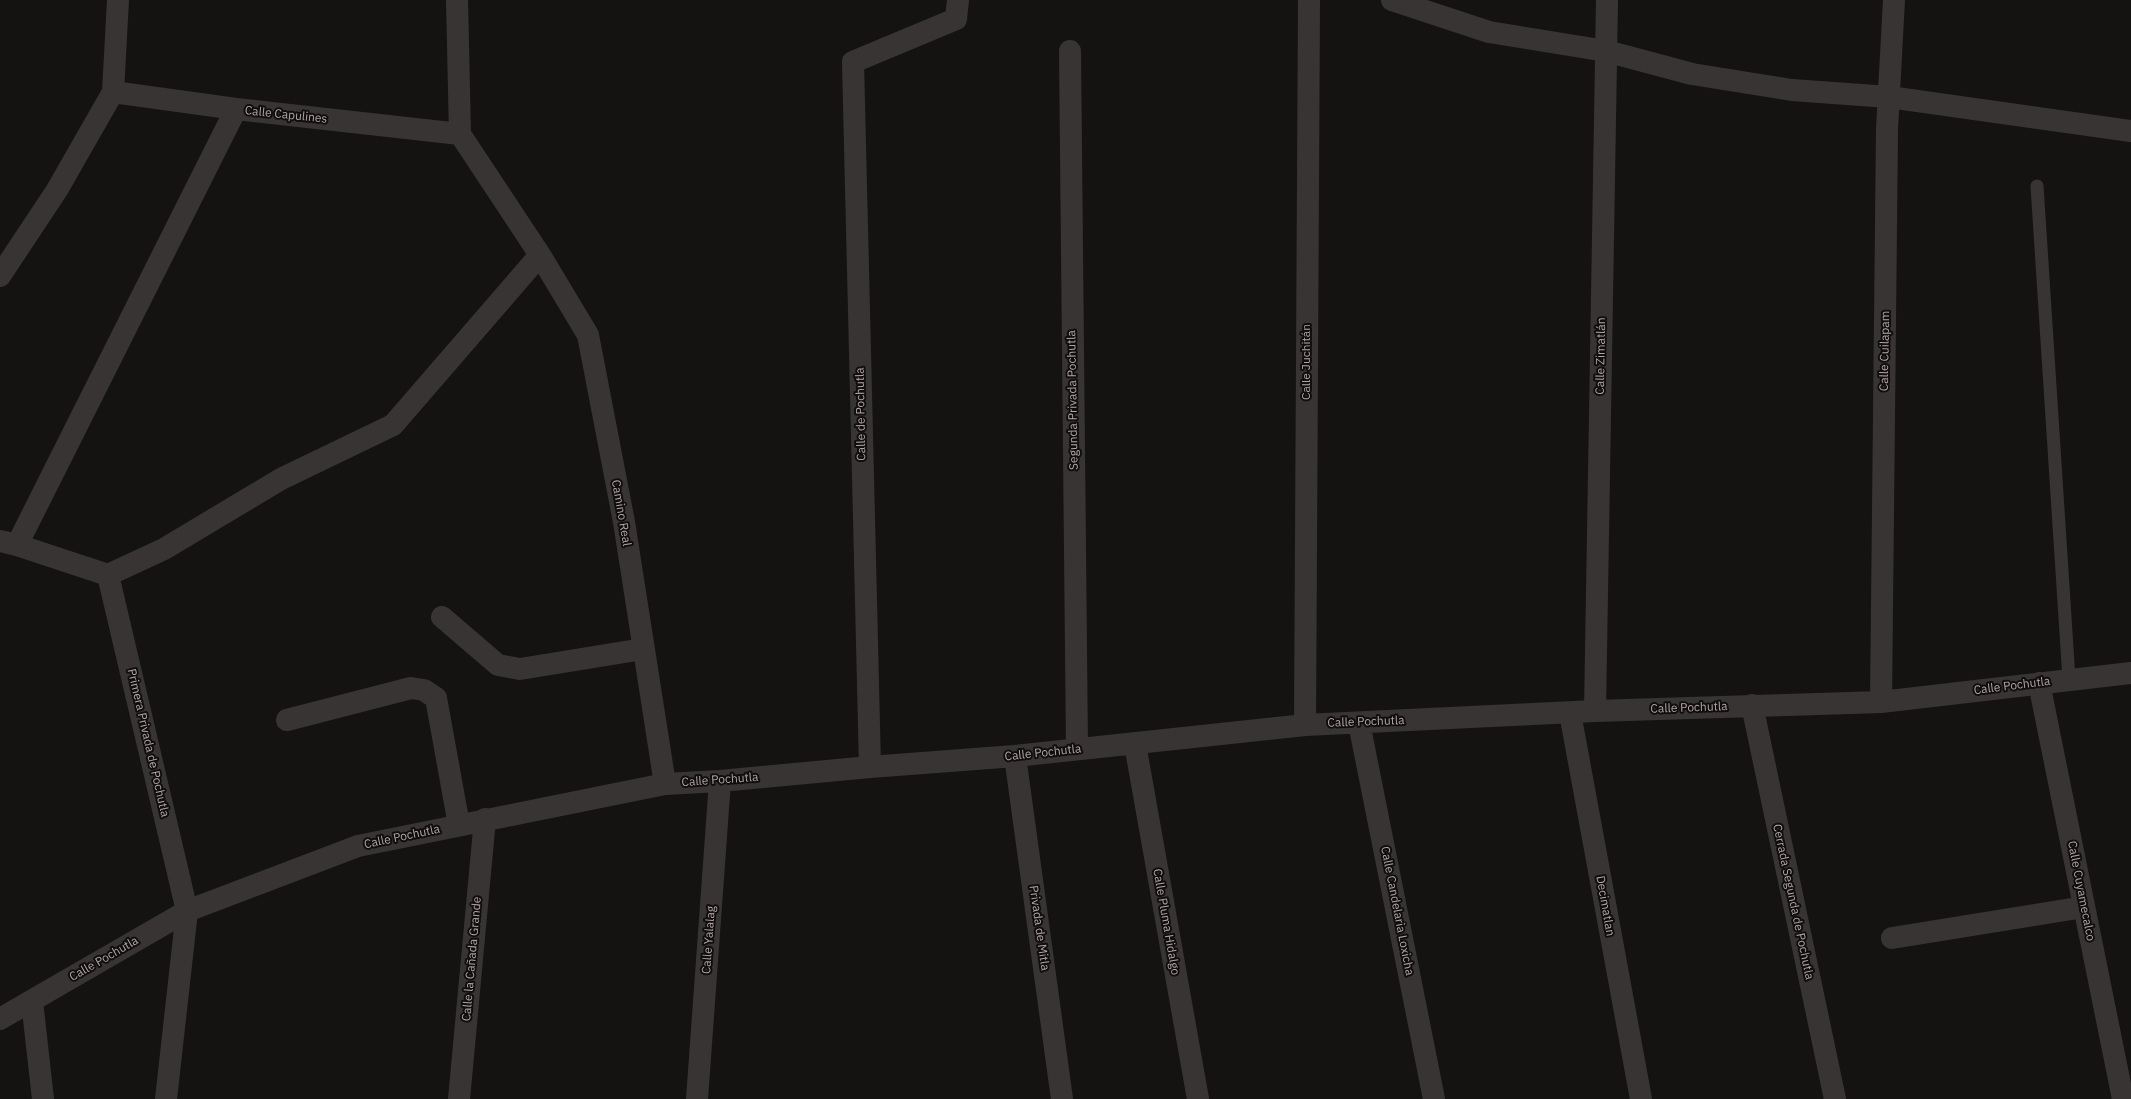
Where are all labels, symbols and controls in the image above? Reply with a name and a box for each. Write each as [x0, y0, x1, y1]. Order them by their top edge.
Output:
street label: Calle Capulines [244, 104, 328, 126]
street label: Calle Cuilapam [1877, 311, 1893, 391]
street label: Calle Zimatlán [1593, 317, 1609, 395]
street label: Calle Juchitán [1300, 324, 1314, 400]
street label: Segunda Privada Pochutla [1065, 330, 1081, 470]
street label: Calle de Pochutla [853, 367, 869, 461]
street label: Camino Real [608, 479, 634, 547]
street label: Primera Privada de Pochutla [124, 667, 172, 819]
street label: Calle Pochutla [1973, 674, 2051, 698]
street label: Calle Pochutla [1650, 699, 1728, 717]
street label: Calle Pochutla [1327, 713, 1405, 731]
street label: Calle Pochutla [1004, 742, 1082, 764]
street label: Calle Pochutla [681, 770, 759, 790]
street label: Calle Pochutla [363, 822, 441, 852]
street label: Cerrada Segunda de Pochutla [1769, 823, 1817, 981]
street label: Calle Cuyamecalco [2064, 840, 2098, 942]
street label: Calle Candelaria Loxicha [1377, 845, 1417, 977]
street label: Calle Pluma Hidalgo [1150, 868, 1182, 976]
street label: Decimatlan [1593, 875, 1617, 937]
street label: Privada de Mitla [1026, 884, 1052, 972]
street label: Calle la Cañada Grande [459, 896, 485, 1022]
street label: Calle Yalalag [699, 905, 719, 975]
street label: Calle Pochutla [67, 934, 141, 984]

